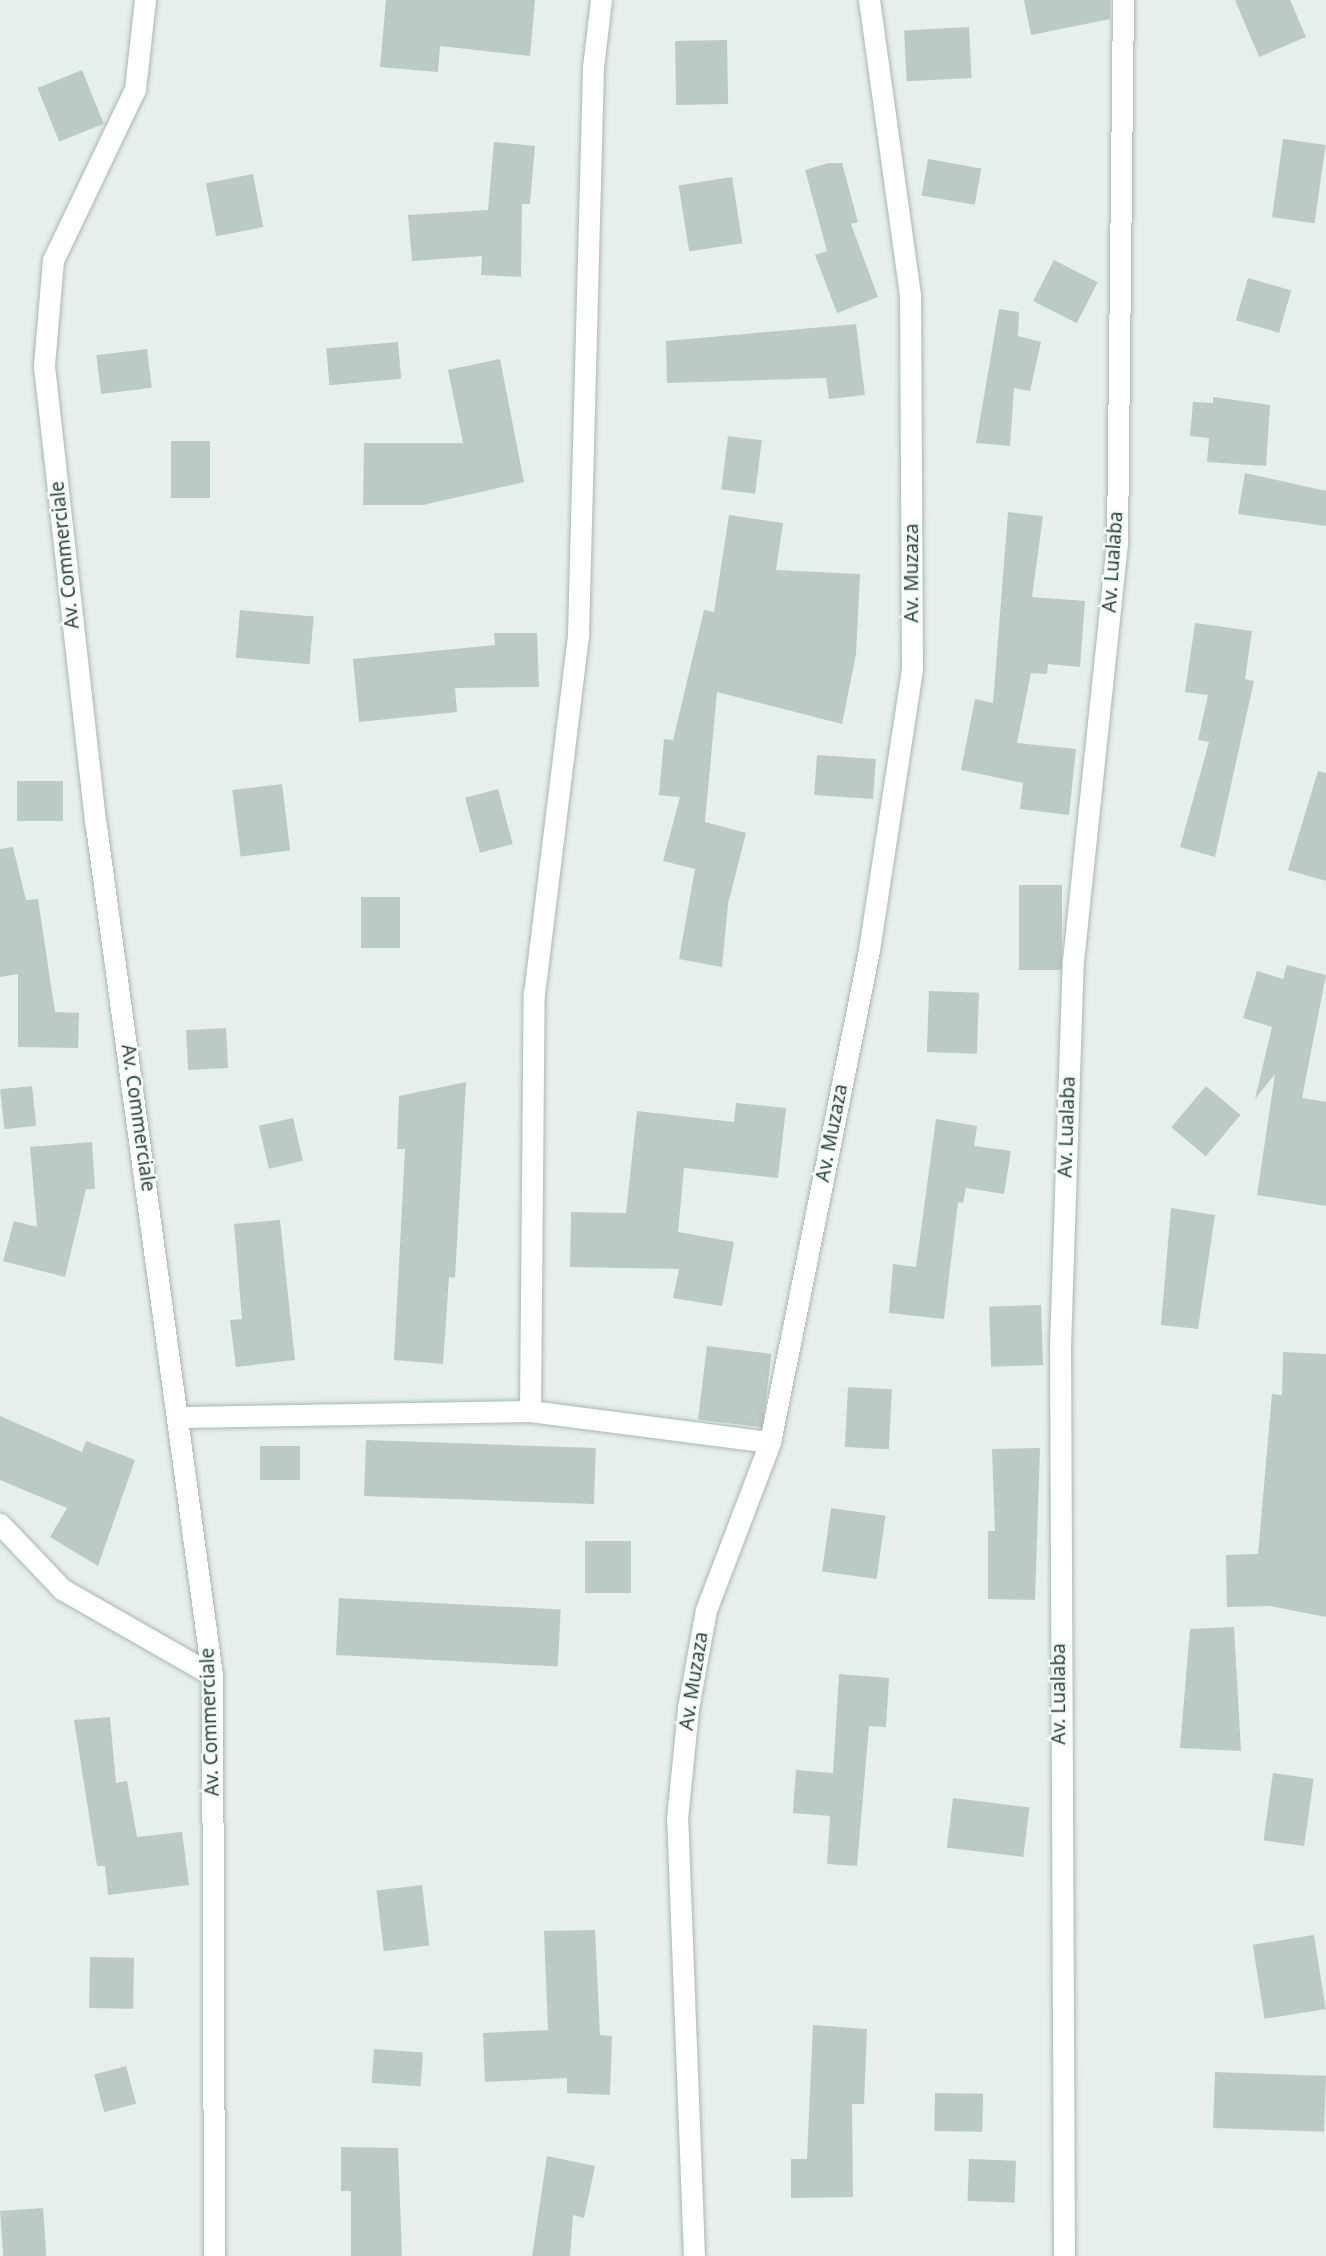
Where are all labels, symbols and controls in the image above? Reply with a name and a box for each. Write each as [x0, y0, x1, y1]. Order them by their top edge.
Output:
street label: Av. Commerciale [46, 480, 84, 630]
street label: Av. Lualaba [1098, 511, 1128, 613]
street label: Av. Muzaza [901, 523, 923, 623]
street label: Av. Commerciale [116, 1043, 160, 1193]
street label: Av. Lualaba [1054, 1076, 1080, 1178]
street label: Av. Muzaza [811, 1082, 853, 1184]
street label: Av. Muzaza [675, 1630, 713, 1732]
street label: Av. Lualaba [1048, 1643, 1070, 1745]
street label: Av. Commerciale [196, 1647, 224, 1797]

